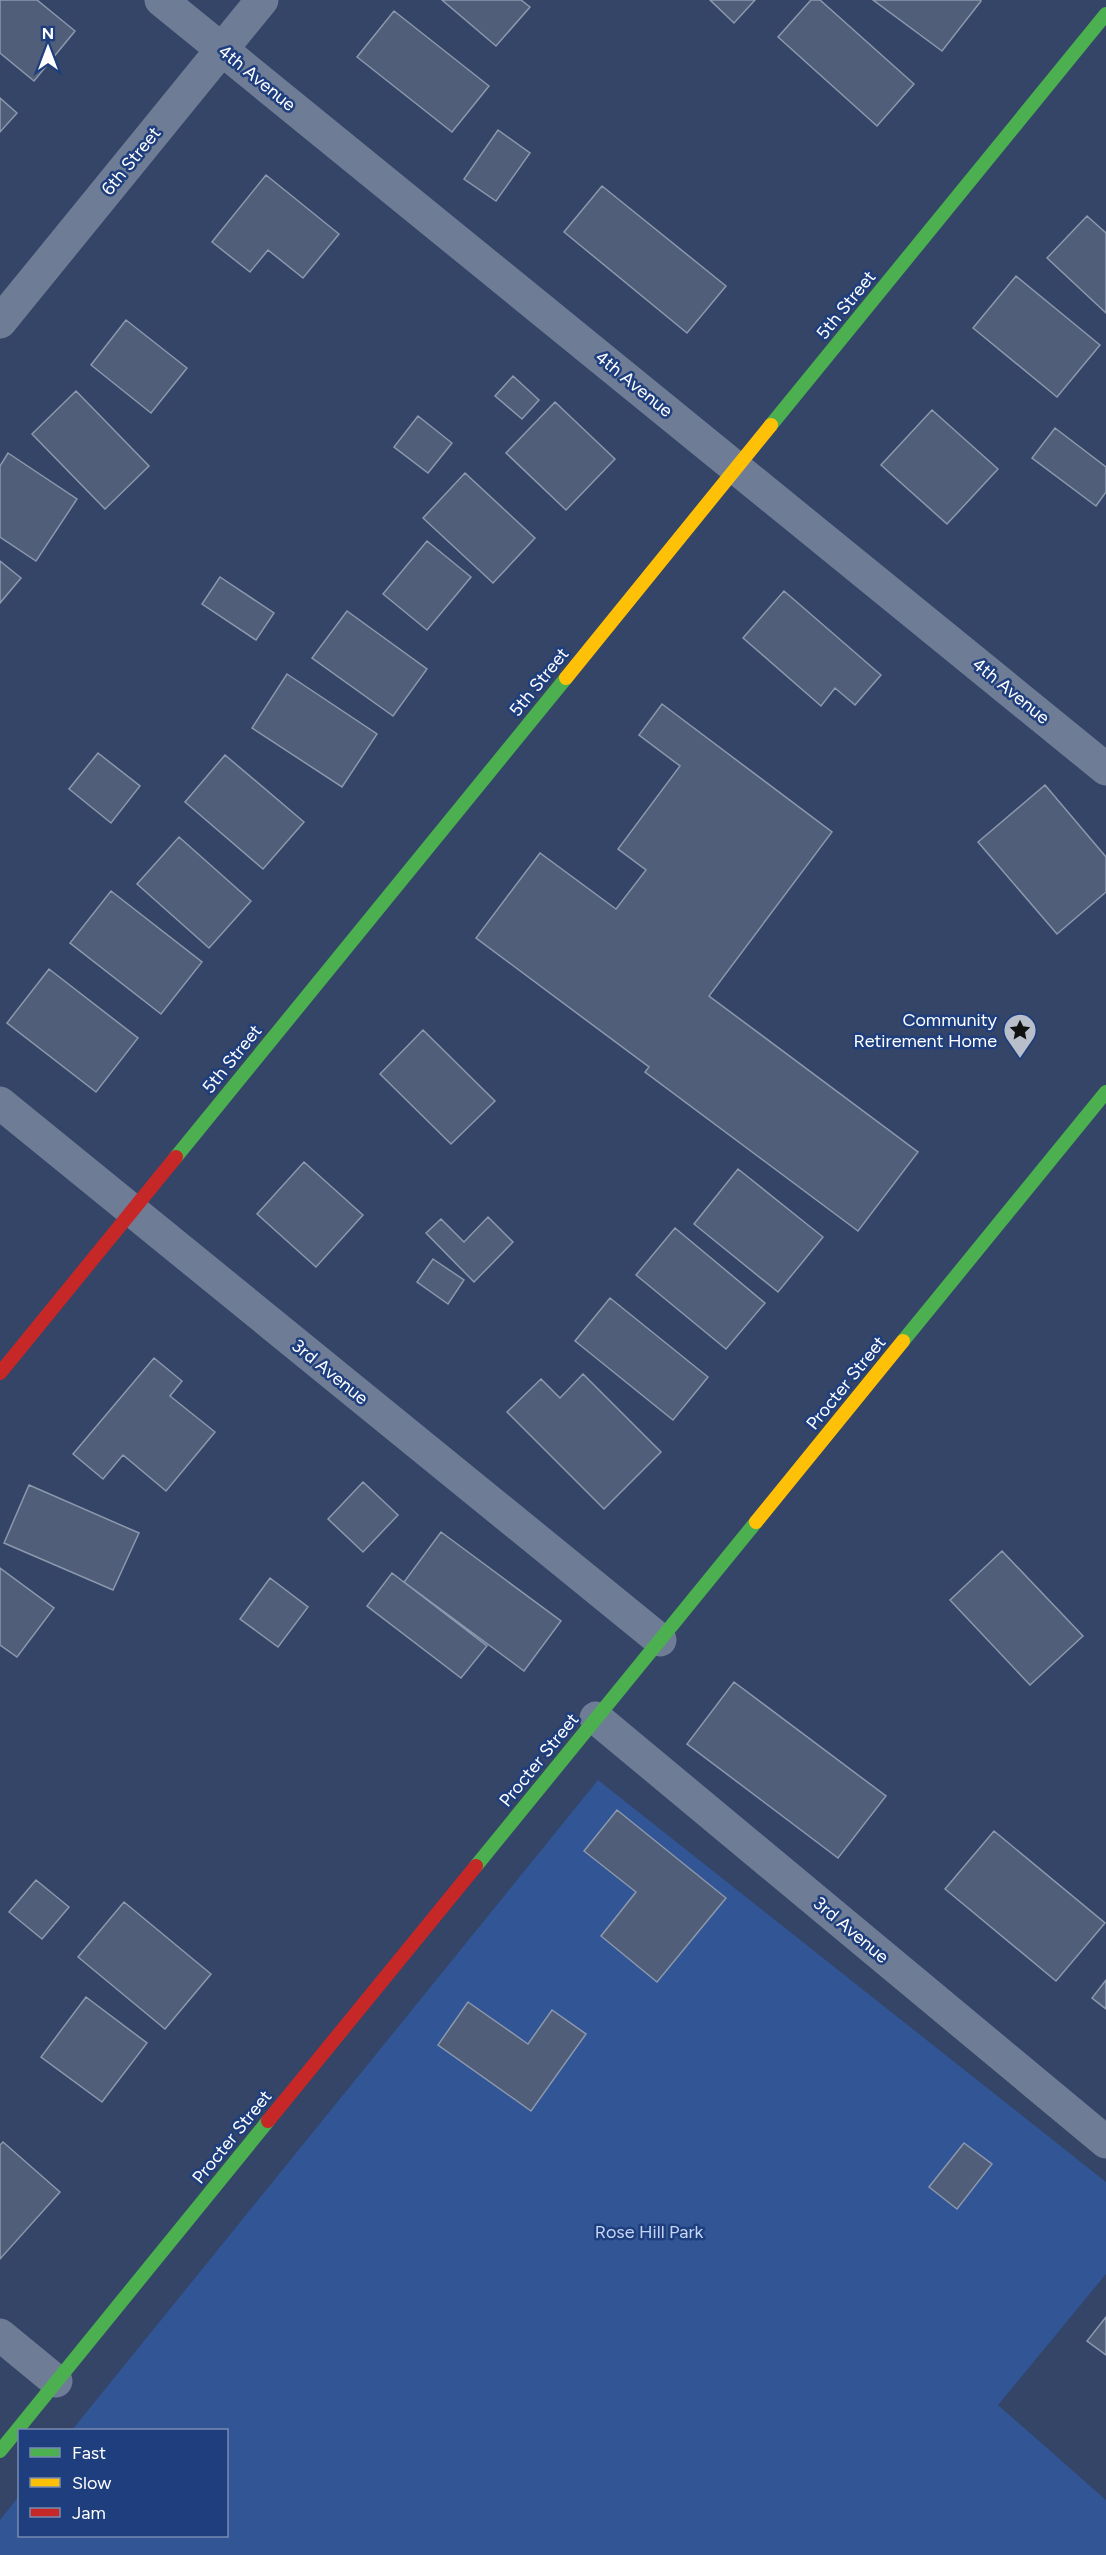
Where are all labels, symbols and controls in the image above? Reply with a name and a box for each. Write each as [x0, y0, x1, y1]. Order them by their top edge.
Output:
north arrow [18, 18, 78, 78]
text: N [42, 24, 54, 43]
street label: 4th Avenue [214, 40, 300, 116]
street label: 6th Street [97, 122, 165, 200]
street label: 5th Street [812, 266, 880, 344]
street label: 4th Avenue [591, 346, 677, 422]
street label: 5th Street [505, 643, 573, 721]
street label: 4th Avenue [968, 653, 1054, 729]
place label: Community Retirement Home [853, 1009, 998, 1052]
place icon: Community Retirement Home [1002, 1012, 1038, 1059]
street label: 5th Street [198, 1020, 266, 1098]
street label: Procter Street [802, 1332, 891, 1434]
street label: 3rd Avenue [287, 1335, 373, 1410]
street label: Procter Street [495, 1709, 584, 1811]
street label: 3rd Avenue [809, 1892, 893, 1968]
street label: Procter Street [188, 2086, 277, 2188]
park label: Rose Hill Park [595, 2221, 704, 2243]
legend [18, 2429, 228, 2537]
text: Fast [72, 2442, 106, 2464]
text: Slow [72, 2472, 111, 2494]
text: Jam [72, 2502, 106, 2524]

